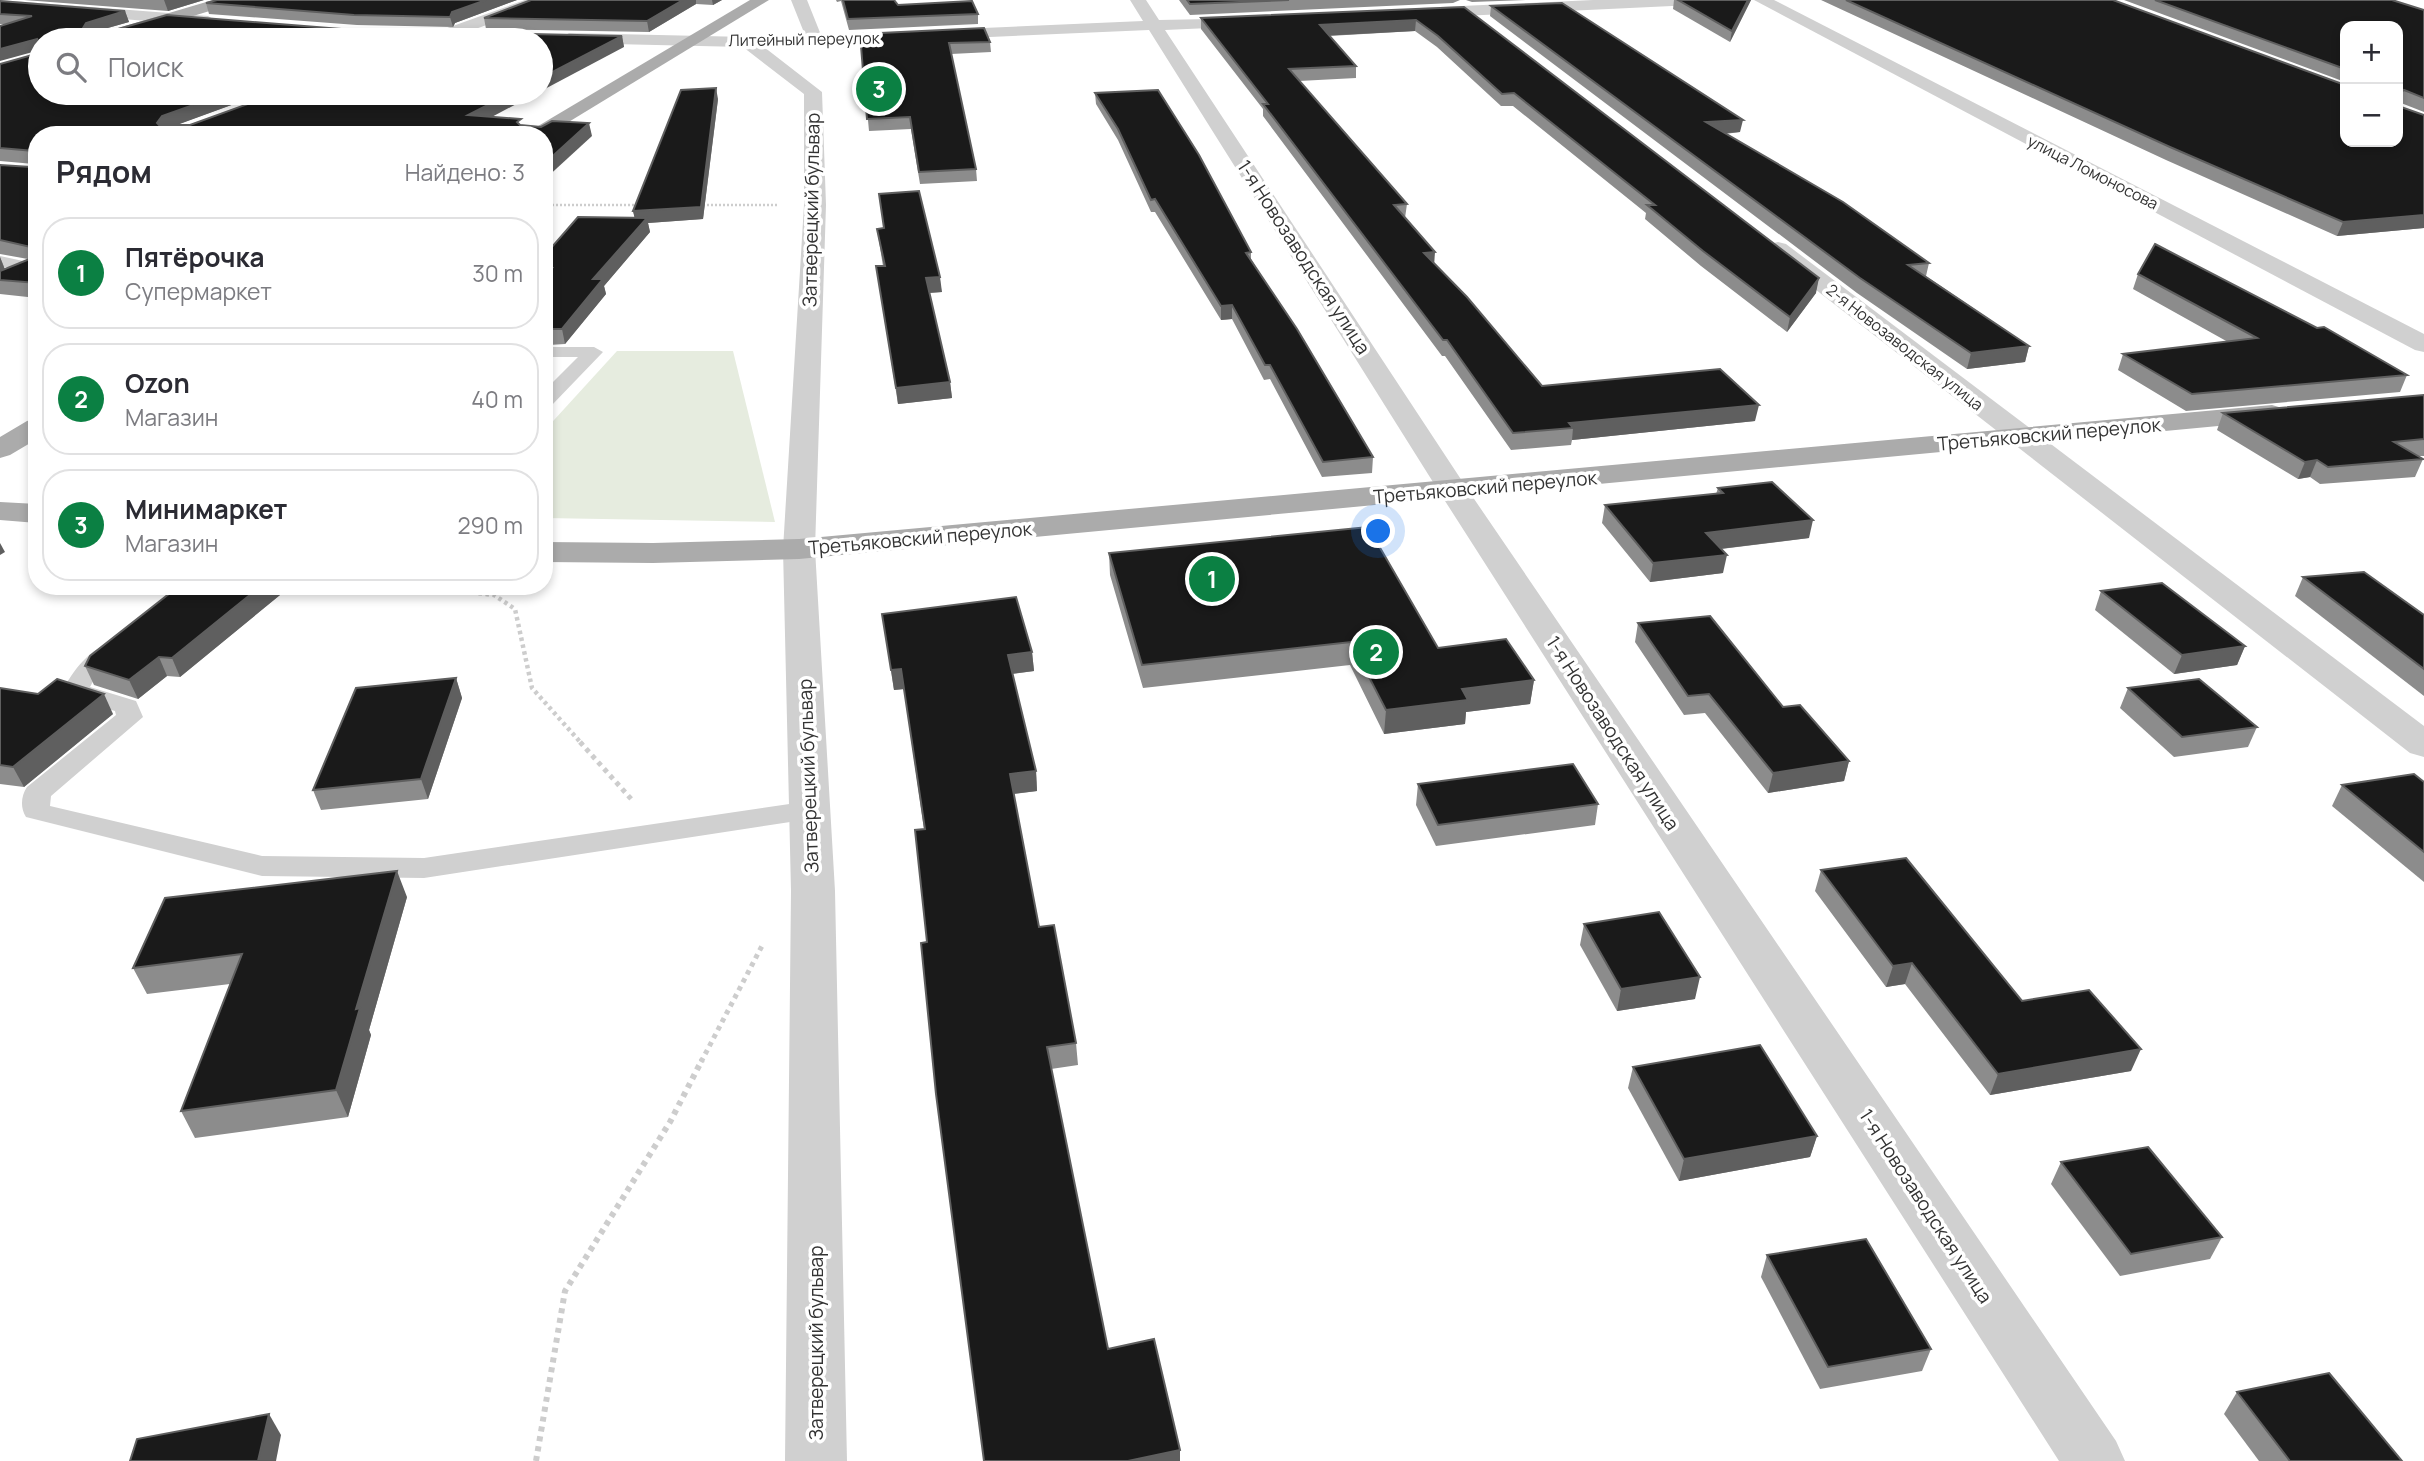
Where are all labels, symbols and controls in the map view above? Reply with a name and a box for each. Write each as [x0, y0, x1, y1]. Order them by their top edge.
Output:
map controls [2340, 21, 2403, 147]
button: + [2340, 21, 2403, 84]
street label: Литейный переулок [728, 27, 881, 51]
search box [28, 28, 553, 105]
icon: search [52, 48, 90, 86]
text: Поиск [108, 49, 183, 85]
pin: 3 [856, 63, 902, 115]
button: − [2340, 84, 2403, 147]
street label: Затверецкий бульвар [796, 112, 826, 308]
street label: улица Ломоносова [2024, 130, 2162, 214]
text: Рядом [56, 151, 152, 192]
street label: 1-я Новозаводская улица [1231, 155, 1377, 359]
text: Найдено: 3 [405, 156, 525, 188]
text: Пятёрочка [125, 239, 264, 275]
text: 1 [76, 257, 86, 289]
text: 30 m [472, 257, 523, 289]
text: Супермаркет [125, 275, 272, 307]
street label: 2-я Новозаводская улица [1822, 279, 1988, 415]
text: Ozon [125, 365, 190, 401]
text: 2 [74, 383, 88, 415]
text: 40 m [471, 383, 523, 415]
text: Магазин [125, 401, 218, 433]
street label: Третьяковский переулок [1936, 411, 2162, 457]
street label: Третьяковский переулок [1372, 464, 1598, 510]
text: Минимаркет [125, 491, 287, 527]
text: 3 [74, 509, 88, 541]
text: 290 m [457, 509, 523, 541]
your location [1361, 514, 1395, 548]
street label: Третьяковский переулок [807, 515, 1033, 561]
text: Магазин [125, 527, 218, 559]
pin: 1 [1189, 553, 1235, 605]
pin: 2 [1353, 626, 1399, 678]
street label: 1-я Новозаводская улица [1540, 631, 1686, 835]
street label: Затверецкий бульвар [792, 678, 824, 874]
street label: 1-я Новозаводская улица [1853, 1104, 1999, 1308]
street label: Затверецкий бульвар [803, 1246, 829, 1440]

